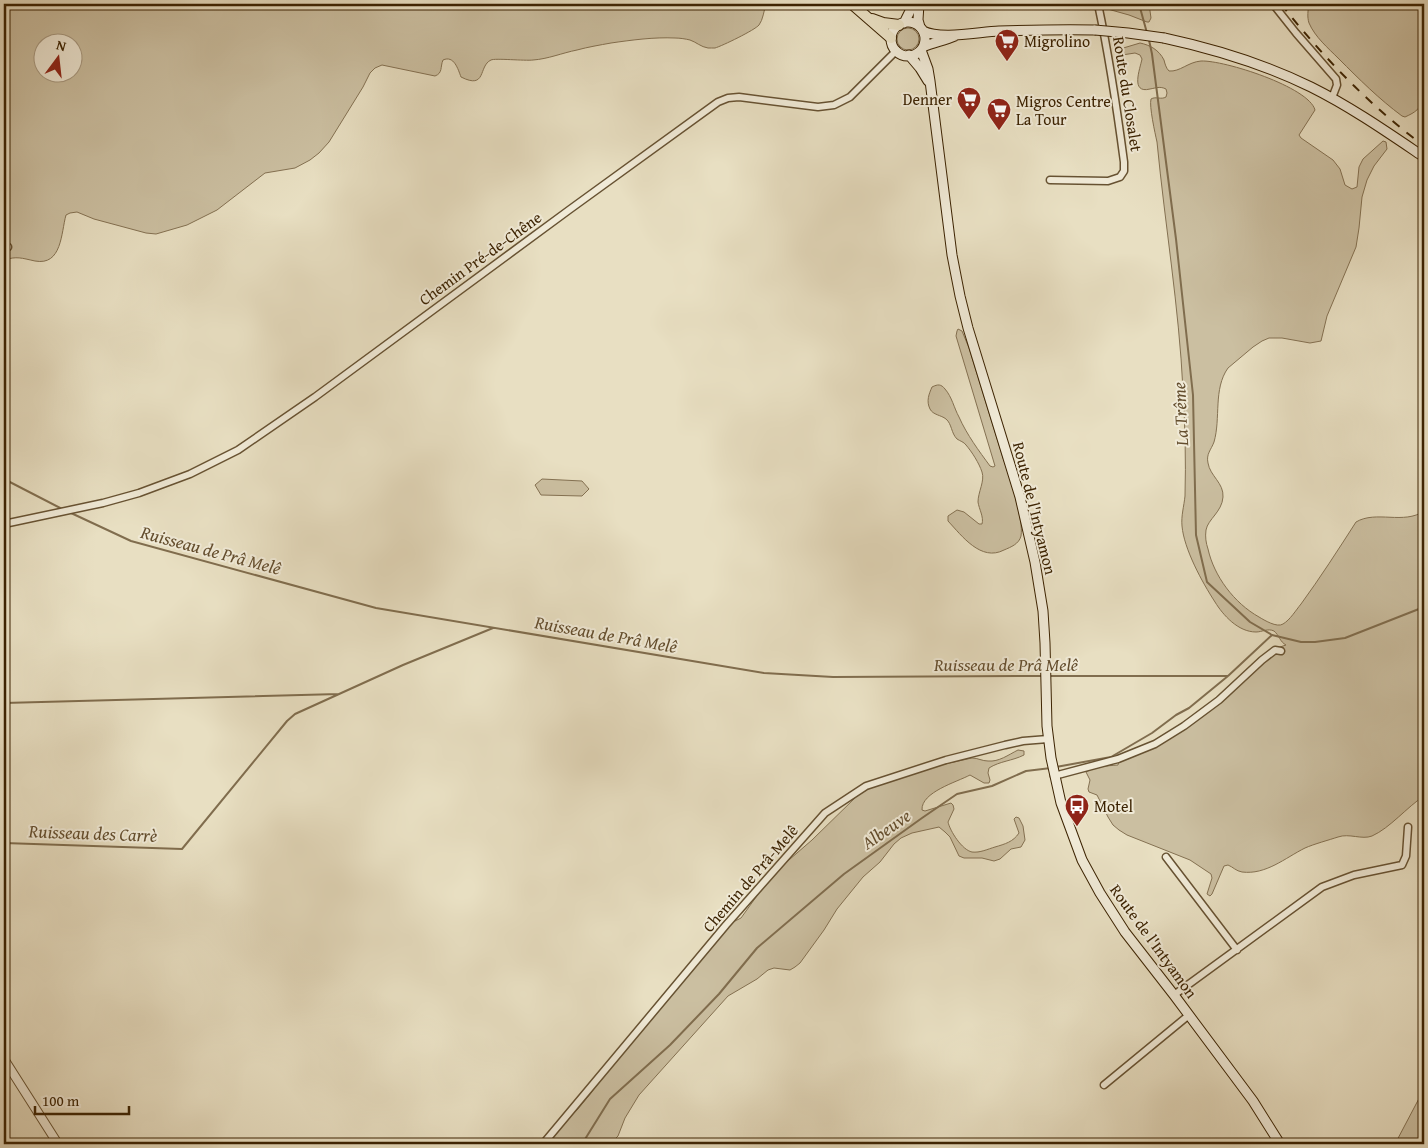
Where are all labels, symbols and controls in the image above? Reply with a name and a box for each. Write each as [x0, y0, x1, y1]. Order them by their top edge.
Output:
supermarket icon: Migrolino [994, 28, 1020, 62]
place label: Migrolino [1024, 29, 1090, 53]
north arrow [32, 32, 82, 82]
text: N [54, 35, 69, 56]
street label: Route du Closalet [1107, 35, 1149, 154]
supermarket icon: Denner [956, 86, 982, 120]
place label: Denner [903, 87, 952, 111]
place label: Migros Centre La Tour [1016, 89, 1111, 131]
supermarket icon: Migros Centre La Tour [986, 97, 1012, 131]
street label: Chemin Pré-de-Chêne [414, 205, 546, 311]
water label: La Trême [1165, 381, 1195, 448]
street label: Route de l'Intyamon [1007, 439, 1063, 577]
water label: Ruisseau de Prâ Melê [137, 518, 285, 582]
water label: Ruisseau de Prâ Melê [532, 608, 680, 660]
water label: Ruisseau de Prâ Melê [933, 651, 1079, 678]
bus stop icon: Motel [1064, 793, 1090, 827]
place label: Motel [1094, 794, 1133, 818]
water label: Albeuve [855, 802, 916, 856]
water label: Ruisseau des Carrè [27, 817, 158, 849]
street label: Chemin de Prâ-Melê [696, 819, 804, 937]
street label: Route de l'Intyamon [1104, 879, 1204, 1003]
scale bar [35, 1083, 129, 1115]
text: 100 m [42, 1090, 80, 1111]

